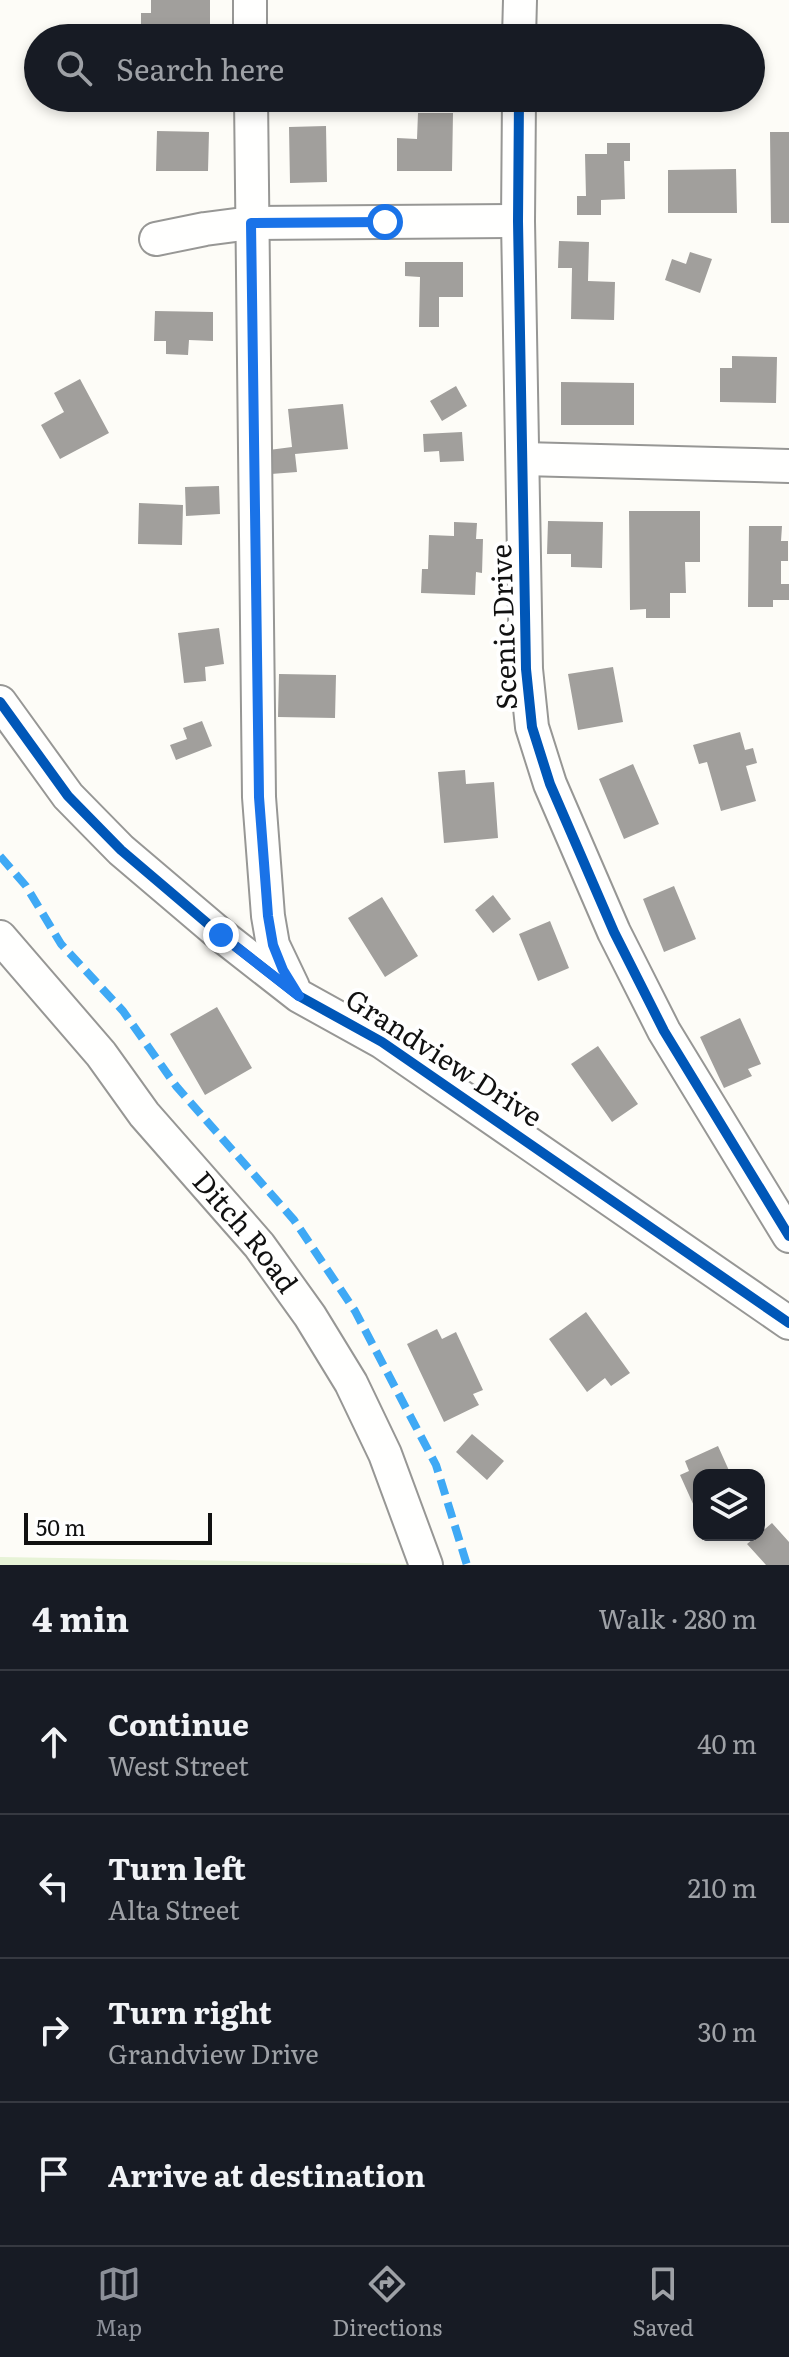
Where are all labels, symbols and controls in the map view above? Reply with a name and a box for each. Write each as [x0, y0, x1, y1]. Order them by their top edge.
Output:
search box [24, 24, 765, 112]
icon: search [52, 46, 96, 90]
text: Search here [116, 46, 284, 90]
route start [367, 204, 403, 240]
street label: Scenic Drive [478, 543, 526, 711]
route end [203, 917, 239, 953]
street label: Grandview Drive [338, 977, 552, 1136]
street label: Ditch Road [184, 1161, 310, 1301]
map controls [693, 1469, 765, 1541]
button: layers [693, 1469, 765, 1541]
scale bar [24, 1509, 212, 1545]
text: 50 m [36, 1510, 86, 1543]
text: 4 min [32, 1592, 129, 1642]
text: Walk · 280 m [598, 1598, 757, 1637]
text: Continue [108, 1701, 249, 1745]
icon: ahead [32, 1720, 76, 1764]
text: 40 m [697, 1723, 757, 1762]
text: West Street [108, 1745, 249, 1784]
text: Turn left [108, 1845, 246, 1889]
icon: left [32, 1864, 76, 1908]
text: 210 m [688, 1867, 757, 1906]
text: Alta Street [108, 1889, 239, 1928]
text: Turn right [108, 1989, 272, 2033]
icon: right [32, 2008, 76, 2052]
text: 30 m [697, 2011, 757, 2050]
text: Grandview Drive [108, 2033, 319, 2072]
icon: arrive [32, 2152, 76, 2196]
text: Arrive at destination [108, 2152, 425, 2196]
tab: Map [95, 2262, 142, 2343]
tab: Directions [332, 2262, 442, 2343]
tab: Saved [633, 2262, 694, 2343]

